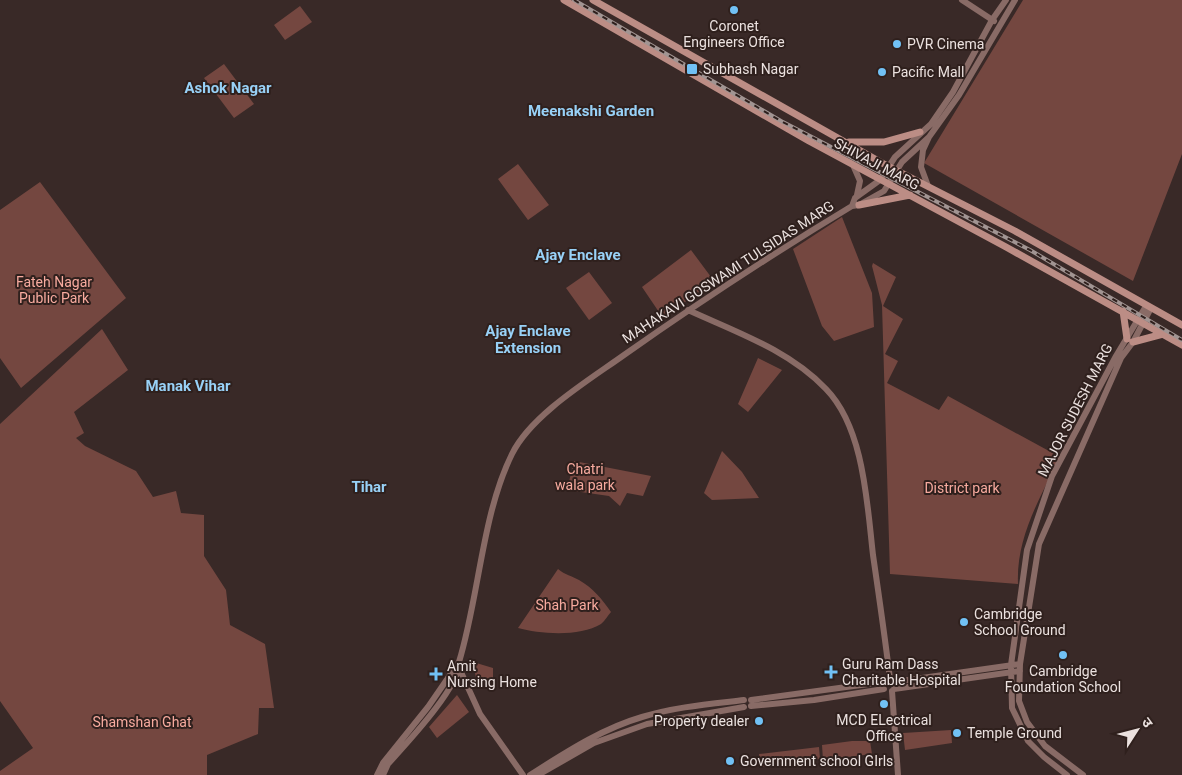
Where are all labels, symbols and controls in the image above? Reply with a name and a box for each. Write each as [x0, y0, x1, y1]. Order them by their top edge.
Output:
marker: Coronet Engineers Office [728, 4, 740, 16]
place label: Coronet Engineers Office [683, 18, 785, 50]
place label: PVR Cinema [907, 36, 984, 52]
marker: PVR Cinema [891, 38, 903, 50]
place label: Subhash Nagar [703, 61, 799, 77]
marker: Subhash Nagar [685, 62, 699, 76]
place label: Pacific Mall [892, 64, 964, 80]
marker: Pacific Mall [876, 66, 888, 78]
district label: Ashok Nagar [184, 79, 272, 97]
district label: Meenakshi Garden [528, 102, 654, 120]
street label: SHIVAJI MARG [832, 135, 922, 193]
street label: MAHAKAVI GOSWAMI TULSIDAS MARG [619, 198, 837, 346]
district label: Ajay Enclave [535, 246, 621, 264]
park label: Fateh Nagar Public Park [16, 274, 92, 306]
district label: Ajay Enclave Extension [485, 322, 571, 357]
street label: MAJOR SUDESH MARG [1035, 341, 1115, 479]
district label: Manak Vihar [145, 377, 231, 395]
park label: Chatri wala park [555, 461, 616, 493]
district label: Tihar [351, 478, 387, 496]
park label: District park [924, 480, 1001, 496]
park label: Shah Park [535, 597, 599, 613]
place label: Cambridge School Ground [974, 606, 1066, 638]
marker: Cambridge School Ground [958, 616, 970, 628]
marker: Cambridge Foundation School [1057, 649, 1069, 661]
place label: Guru Ram Dass Charitable Hospital [842, 656, 961, 688]
place label: Amit Nursing Home [447, 658, 537, 690]
place label: Cambridge Foundation School [1005, 663, 1121, 695]
marker: Guru Ram Dass Charitable Hospital [824, 665, 838, 679]
marker: Amit Nursing Home [429, 667, 443, 681]
marker: MCD ELectrical Office [878, 698, 890, 710]
north arrow [1112, 705, 1162, 755]
place label: MCD ELectrical Office [836, 712, 932, 744]
place label: Property dealer [654, 713, 749, 729]
park label: Shamshan Ghat [92, 714, 192, 730]
text: उ [1139, 714, 1157, 731]
marker: Property dealer [753, 715, 765, 727]
place label: Temple Ground [967, 725, 1062, 741]
marker: Temple Ground [951, 727, 963, 739]
place label: Government school GIrls [740, 753, 893, 769]
marker: Government school GIrls [724, 755, 736, 767]

